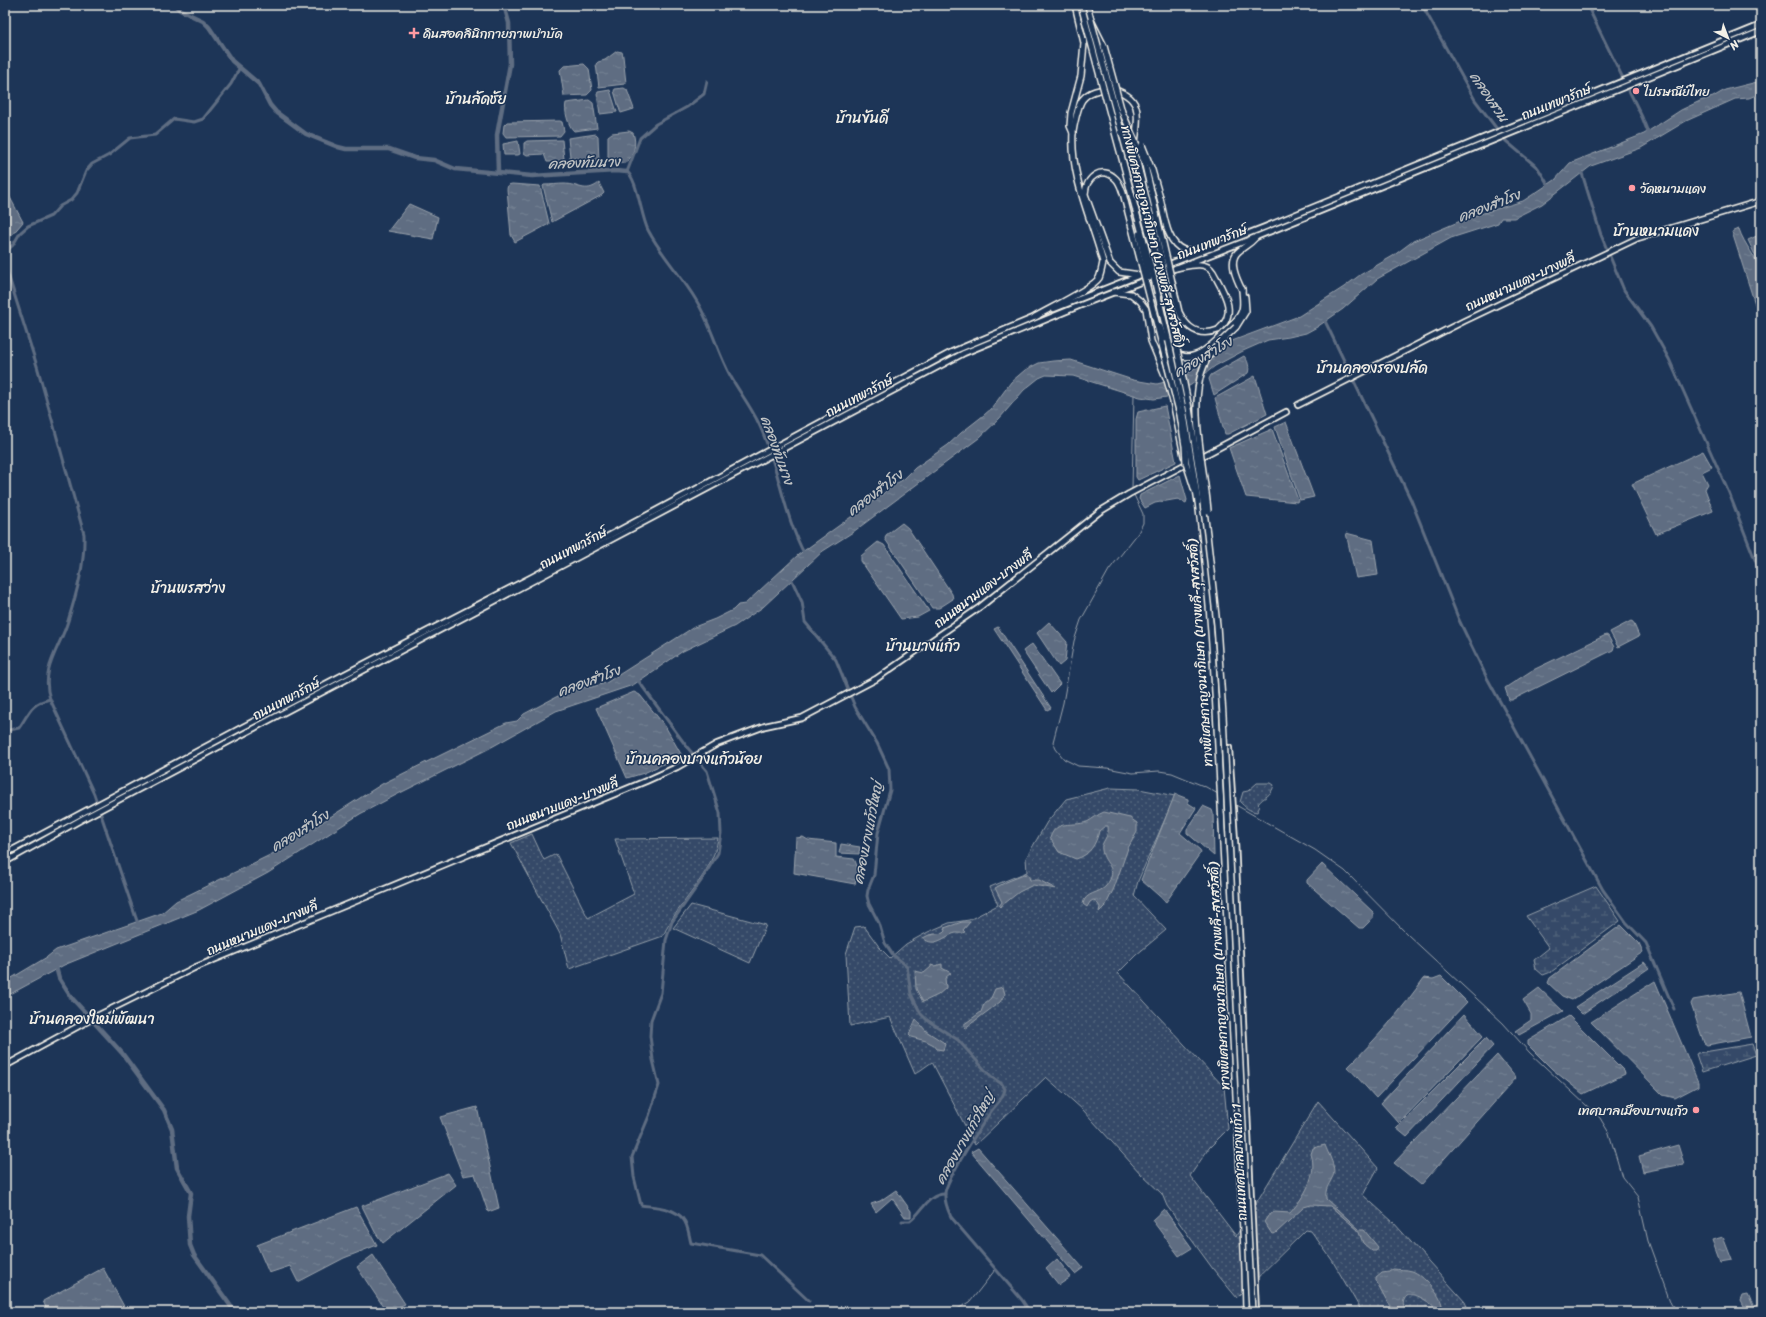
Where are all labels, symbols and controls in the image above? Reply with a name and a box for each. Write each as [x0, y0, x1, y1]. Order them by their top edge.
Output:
north arrow [1708, 18, 1748, 58]
place label: ดินสอคลินิกกายภาพบำบัด [423, 22, 563, 45]
marker: ดินสอคลินิกกายภาพบำบัด [408, 27, 420, 39]
text: N [1725, 35, 1744, 55]
water label: คลองสวน [1463, 66, 1516, 129]
street label: ถนนเทพารักษ์ [1517, 76, 1597, 127]
place label: ไปรษณีย์ไทย [1643, 80, 1710, 103]
district label: บ้านลัดชัย [446, 86, 507, 112]
marker: ไปรษณีย์ไทย [1631, 86, 1641, 96]
district label: บ้านขันดี [836, 105, 890, 131]
street label: ทางพิเศษกาญจนาภิเษก (บางพลี-สุขสวัสดิ์) [1114, 123, 1192, 351]
water label: คลองทับนาง [548, 149, 623, 177]
place label: วัดหนามแดง [1640, 177, 1706, 200]
water label: คลองสำโรง [1454, 182, 1526, 229]
marker: วัดหนามแดง [1627, 183, 1637, 193]
street label: ถนนเทพารักษ์ [1173, 217, 1253, 266]
district label: บ้านหนามแดง [1613, 218, 1699, 244]
street label: ถนนหนามแดง-บางพลี [1461, 245, 1581, 318]
water label: คลองสำโรง [1169, 328, 1240, 385]
district label: บ้านคลองรองปลัด [1316, 355, 1428, 381]
street label: ถนนเทพารักษ์ [821, 367, 900, 424]
water label: คลองทับนาง [753, 412, 802, 490]
water label: คลองสำโรง [841, 462, 911, 523]
street label: ถนนเทพารักษ์ [535, 519, 614, 576]
street label: ทางพิเศษกาญจนาภิเษก (บางพลี-สุขสวัสดิ์) [1180, 537, 1219, 768]
street label: ถนนหนามแดง-บางพลี [928, 543, 1039, 634]
district label: บ้านพรสว่าง [151, 575, 225, 601]
district label: บ้านบางแก้ว [886, 633, 960, 659]
water label: คลองสำโรง [554, 657, 626, 704]
street label: ถนนเทพารักษ์ [248, 670, 327, 727]
district label: บ้านคลองบางแก้วน้อย [626, 746, 763, 772]
street label: ถนนหนามแดง-บางพลี [502, 770, 624, 837]
water label: คลองบางแก้วใหญ่ [846, 776, 891, 886]
water label: คลองสำโรง [266, 802, 336, 859]
street label: ทางพิเศษกาญจนาภิเษก (บางพลี-สุขสวัสดิ์) [1201, 860, 1236, 1091]
street label: ถนนหนามแดง-บางพลี [203, 893, 323, 962]
district label: บ้านคลองใหม่พัฒนา [29, 1006, 155, 1032]
water label: คลองบางแก้วใหญ่ [928, 1083, 1004, 1189]
place label: เทศบาลเมืองบางแก้ว [1578, 1099, 1688, 1122]
street label: ถนนเทศบาลบางแก้ว 1 [1224, 1102, 1254, 1221]
marker: เทศบาลเมืองบางแก้ว [1691, 1105, 1701, 1115]

